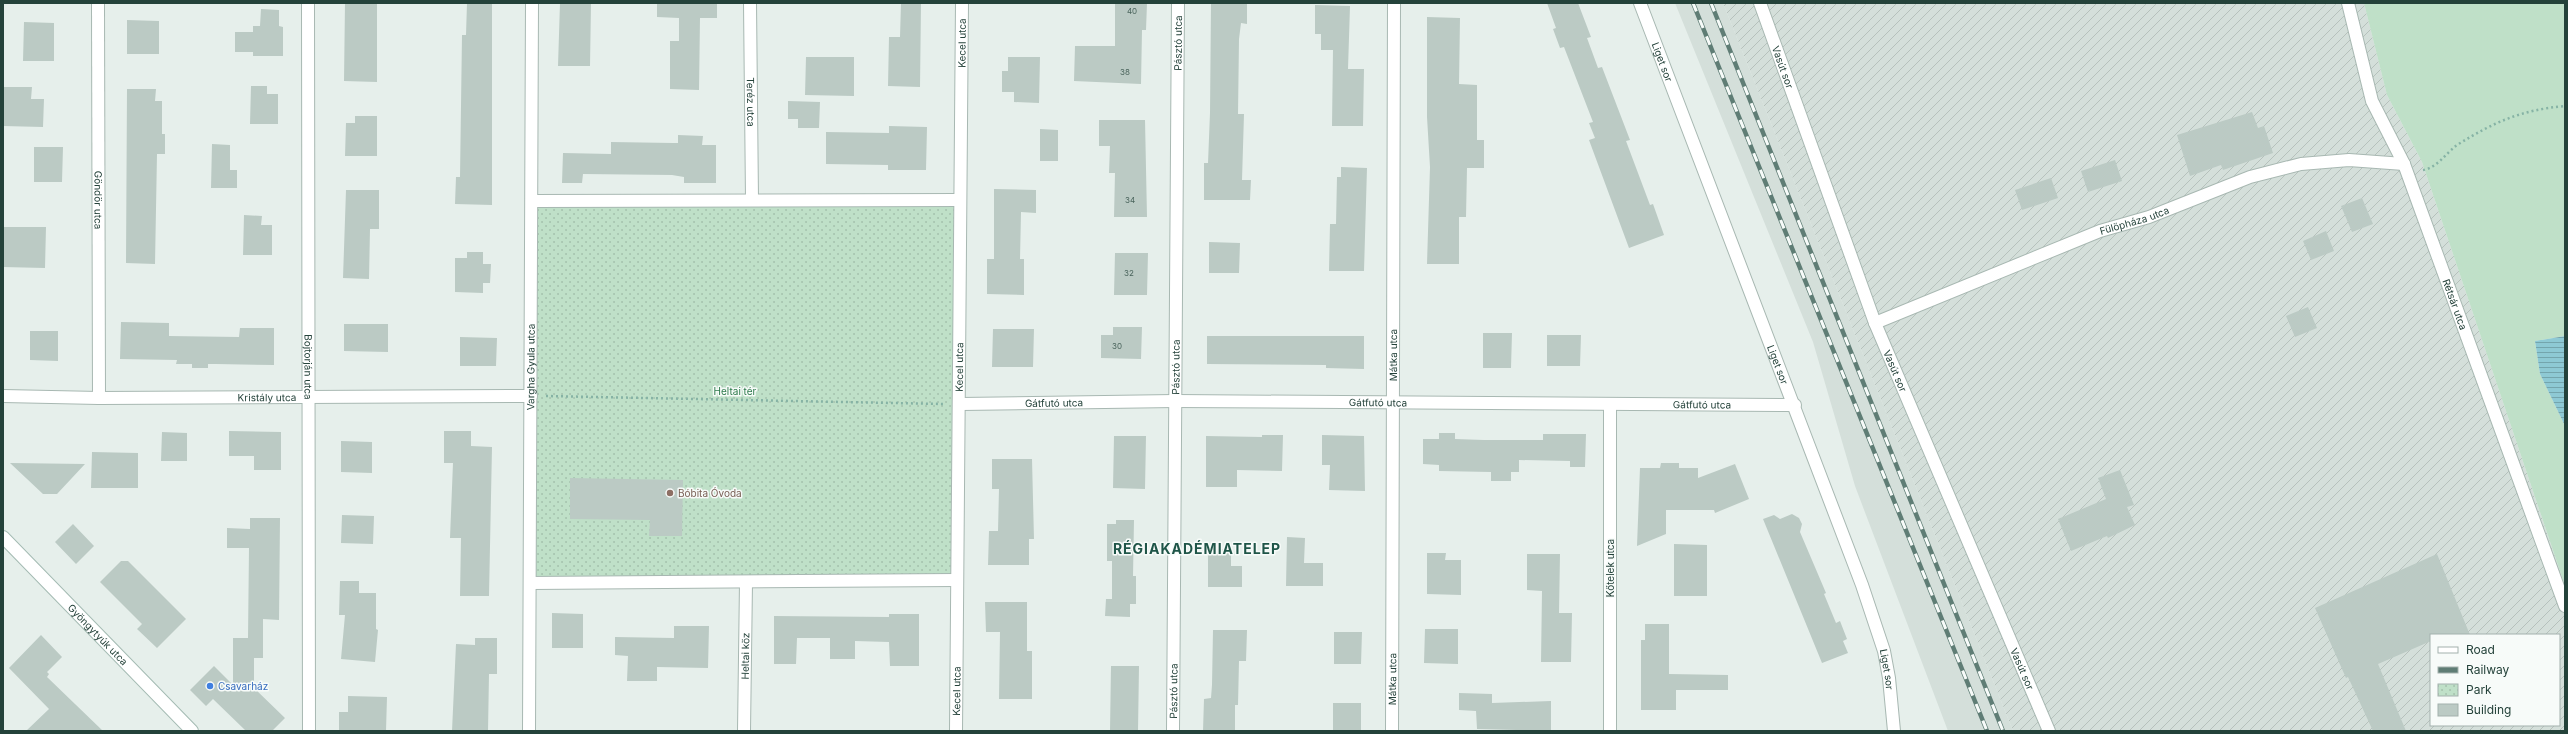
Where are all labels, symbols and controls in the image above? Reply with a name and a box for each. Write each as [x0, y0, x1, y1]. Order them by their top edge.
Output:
house number: 40 [1127, 6, 1137, 16]
street label: Pásztó utca [1172, 15, 1184, 71]
street label: Kecel utca [955, 18, 968, 68]
street label: Liget sor [1650, 40, 1675, 83]
street label: Vasút sor [1770, 44, 1796, 90]
house number: 38 [1120, 67, 1130, 77]
street label: Teréz utca [745, 77, 757, 127]
street label: Göndör utca [92, 171, 105, 229]
house number: 34 [1125, 195, 1135, 205]
street label: Fülöpháza utca [2098, 204, 2171, 237]
house number: 32 [1124, 268, 1134, 278]
street label: Rétsár utca [2440, 277, 2470, 332]
street label: Vargha Gyula utca [524, 324, 537, 410]
street label: Mátka utca [1387, 329, 1399, 381]
street label: Bojtorján utca [302, 334, 315, 400]
street label: Pásztó utca [1169, 339, 1182, 395]
house number: 30 [1112, 341, 1122, 351]
street label: Kecel utca [953, 342, 965, 392]
street label: Liget sor [1765, 343, 1791, 386]
street label: Vasút sor [1881, 348, 1910, 394]
park label: Heltai tér [714, 385, 757, 397]
street label: Kristály utca [238, 391, 296, 403]
street label: Gátfutó utca [1025, 396, 1083, 409]
street label: Gátfutó utca [1349, 396, 1407, 408]
street label: Gátfutó utca [1673, 398, 1731, 411]
place label: Bóbita Óvoda [678, 486, 742, 499]
marker: Bóbita Óvoda [665, 488, 675, 498]
district label: RÉGIAKADÉMIATELEP [1113, 539, 1281, 557]
street label: Kőtelek utca [1604, 539, 1616, 597]
street label: Gyöngytyúk utca [65, 601, 130, 667]
street label: Heltai köz [739, 633, 751, 679]
legend [2430, 634, 2560, 726]
text: Road [2466, 642, 2495, 657]
street label: Vasút sor [2008, 646, 2037, 692]
street label: Liget sor [1878, 648, 1896, 690]
street label: Mátka utca [1386, 653, 1398, 705]
text: Railway [2466, 662, 2510, 677]
street label: Pásztó utca [1167, 663, 1179, 719]
street label: Kecel utca [950, 666, 963, 716]
place label: Csavarház [218, 680, 268, 692]
marker: Csavarház [205, 681, 215, 691]
text: Park [2466, 682, 2492, 697]
text: Building [2466, 702, 2511, 717]

